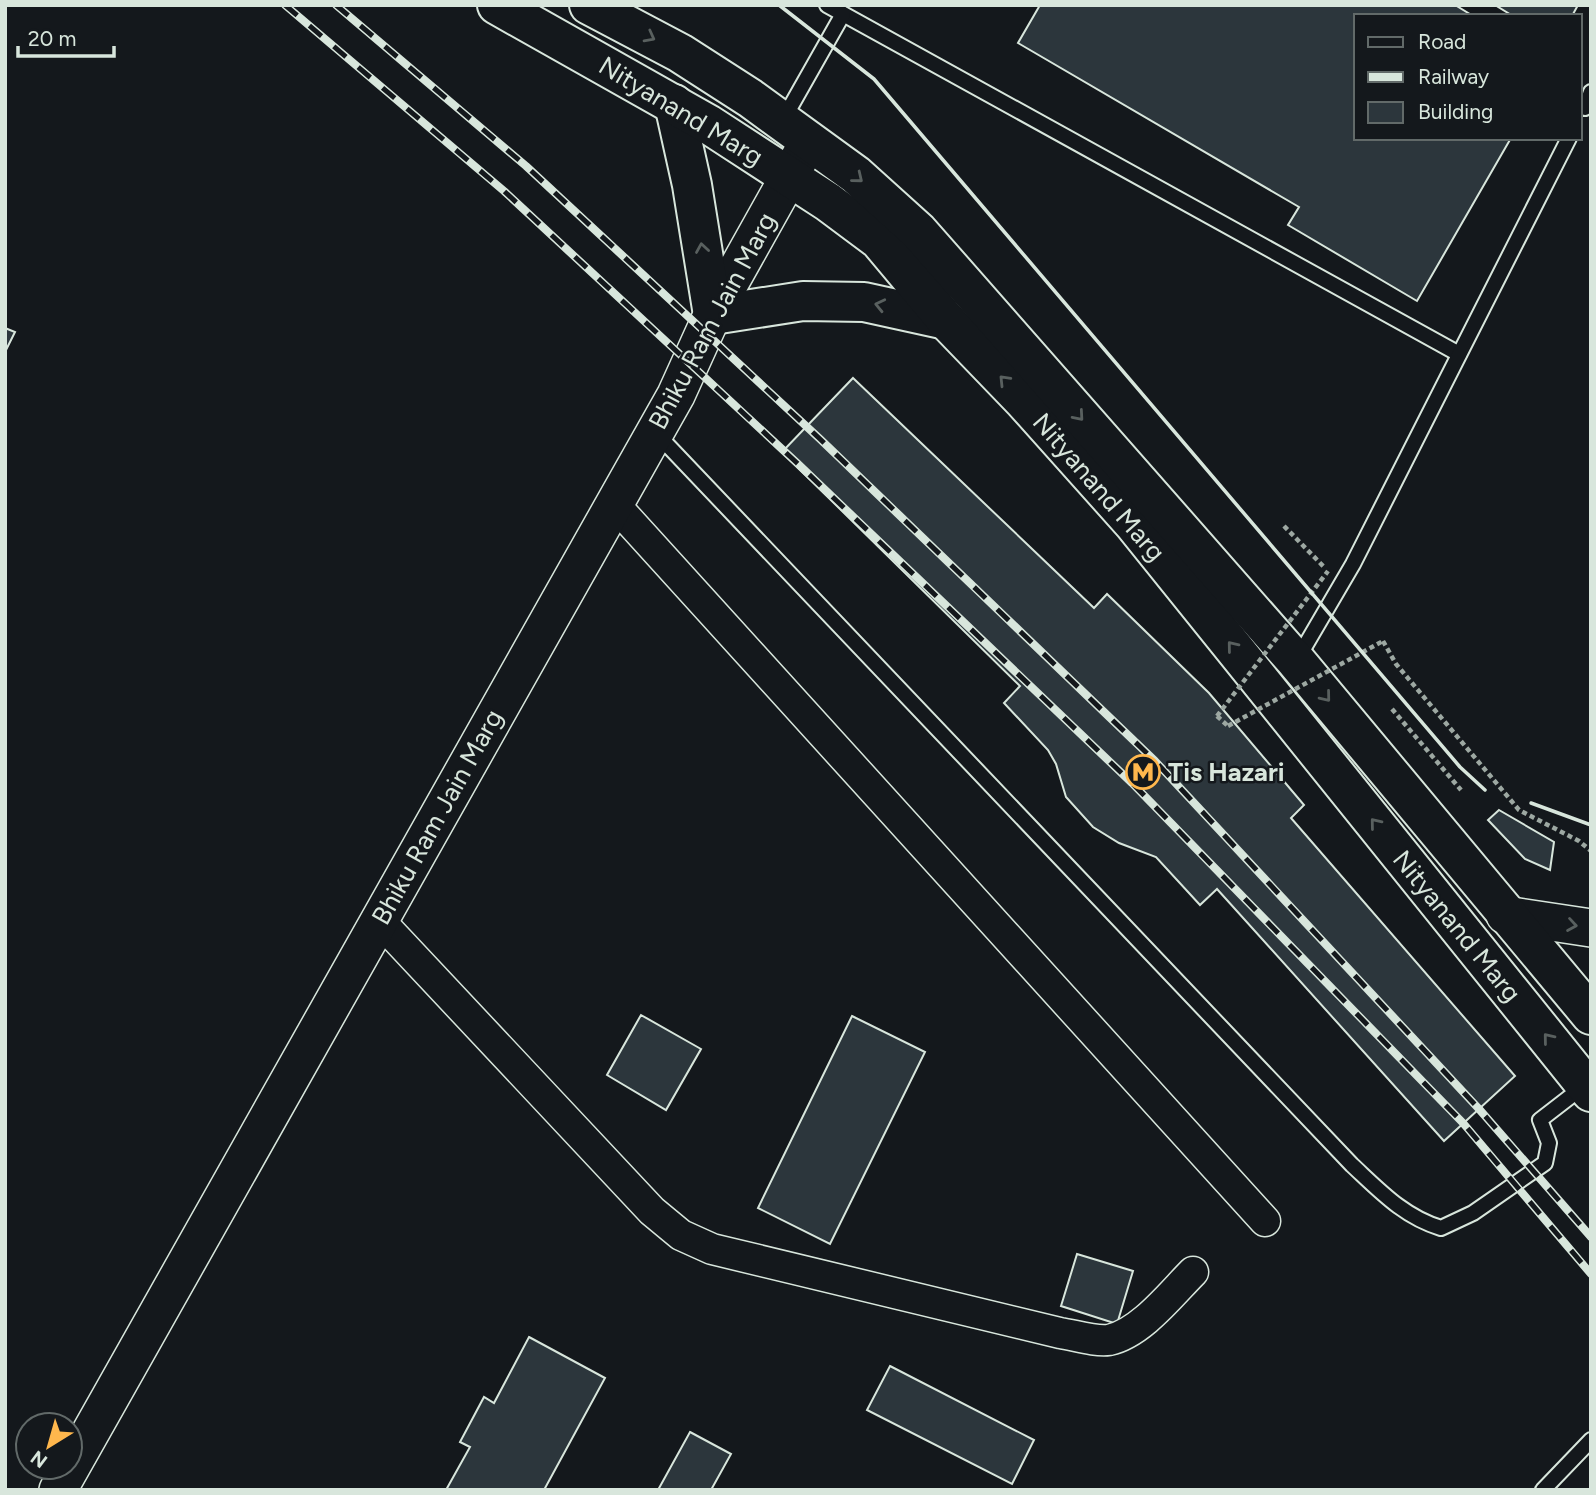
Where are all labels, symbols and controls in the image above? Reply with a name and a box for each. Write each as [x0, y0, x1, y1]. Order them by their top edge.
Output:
scale bar [18, 14, 114, 58]
legend [1354, 14, 1582, 140]
text: 20 m [28, 26, 76, 51]
one-way arrow [643, 28, 655, 42]
text: Road [1418, 29, 1466, 54]
street label: Nityanand Marg [593, 49, 769, 173]
text: Railway [1418, 64, 1489, 89]
text: Building [1418, 99, 1493, 124]
one-way arrow [850, 170, 863, 182]
street label: Bhiku Ram Jain Marg [641, 207, 783, 435]
one-way arrow [695, 242, 710, 253]
one-way arrow [874, 299, 886, 314]
one-way arrow [1000, 376, 1013, 389]
street label: Nityanand Marg [1026, 406, 1172, 568]
one-way arrow [1071, 408, 1084, 421]
one-way arrow [1228, 641, 1241, 653]
one-way arrow [1318, 690, 1331, 702]
street label: Bhiku Ram Jain Marg [365, 704, 509, 930]
metro station icon: Tis Hazari [1124, 753, 1162, 791]
place label: Tis Hazari [1168, 756, 1285, 788]
one-way arrow [1371, 818, 1383, 831]
street label: Nityanand Marg [1386, 844, 1528, 1008]
one-way arrow [1566, 917, 1578, 932]
one-way arrow [1544, 1034, 1556, 1047]
north arrow [14, 1411, 84, 1481]
text: N [26, 1446, 52, 1473]

